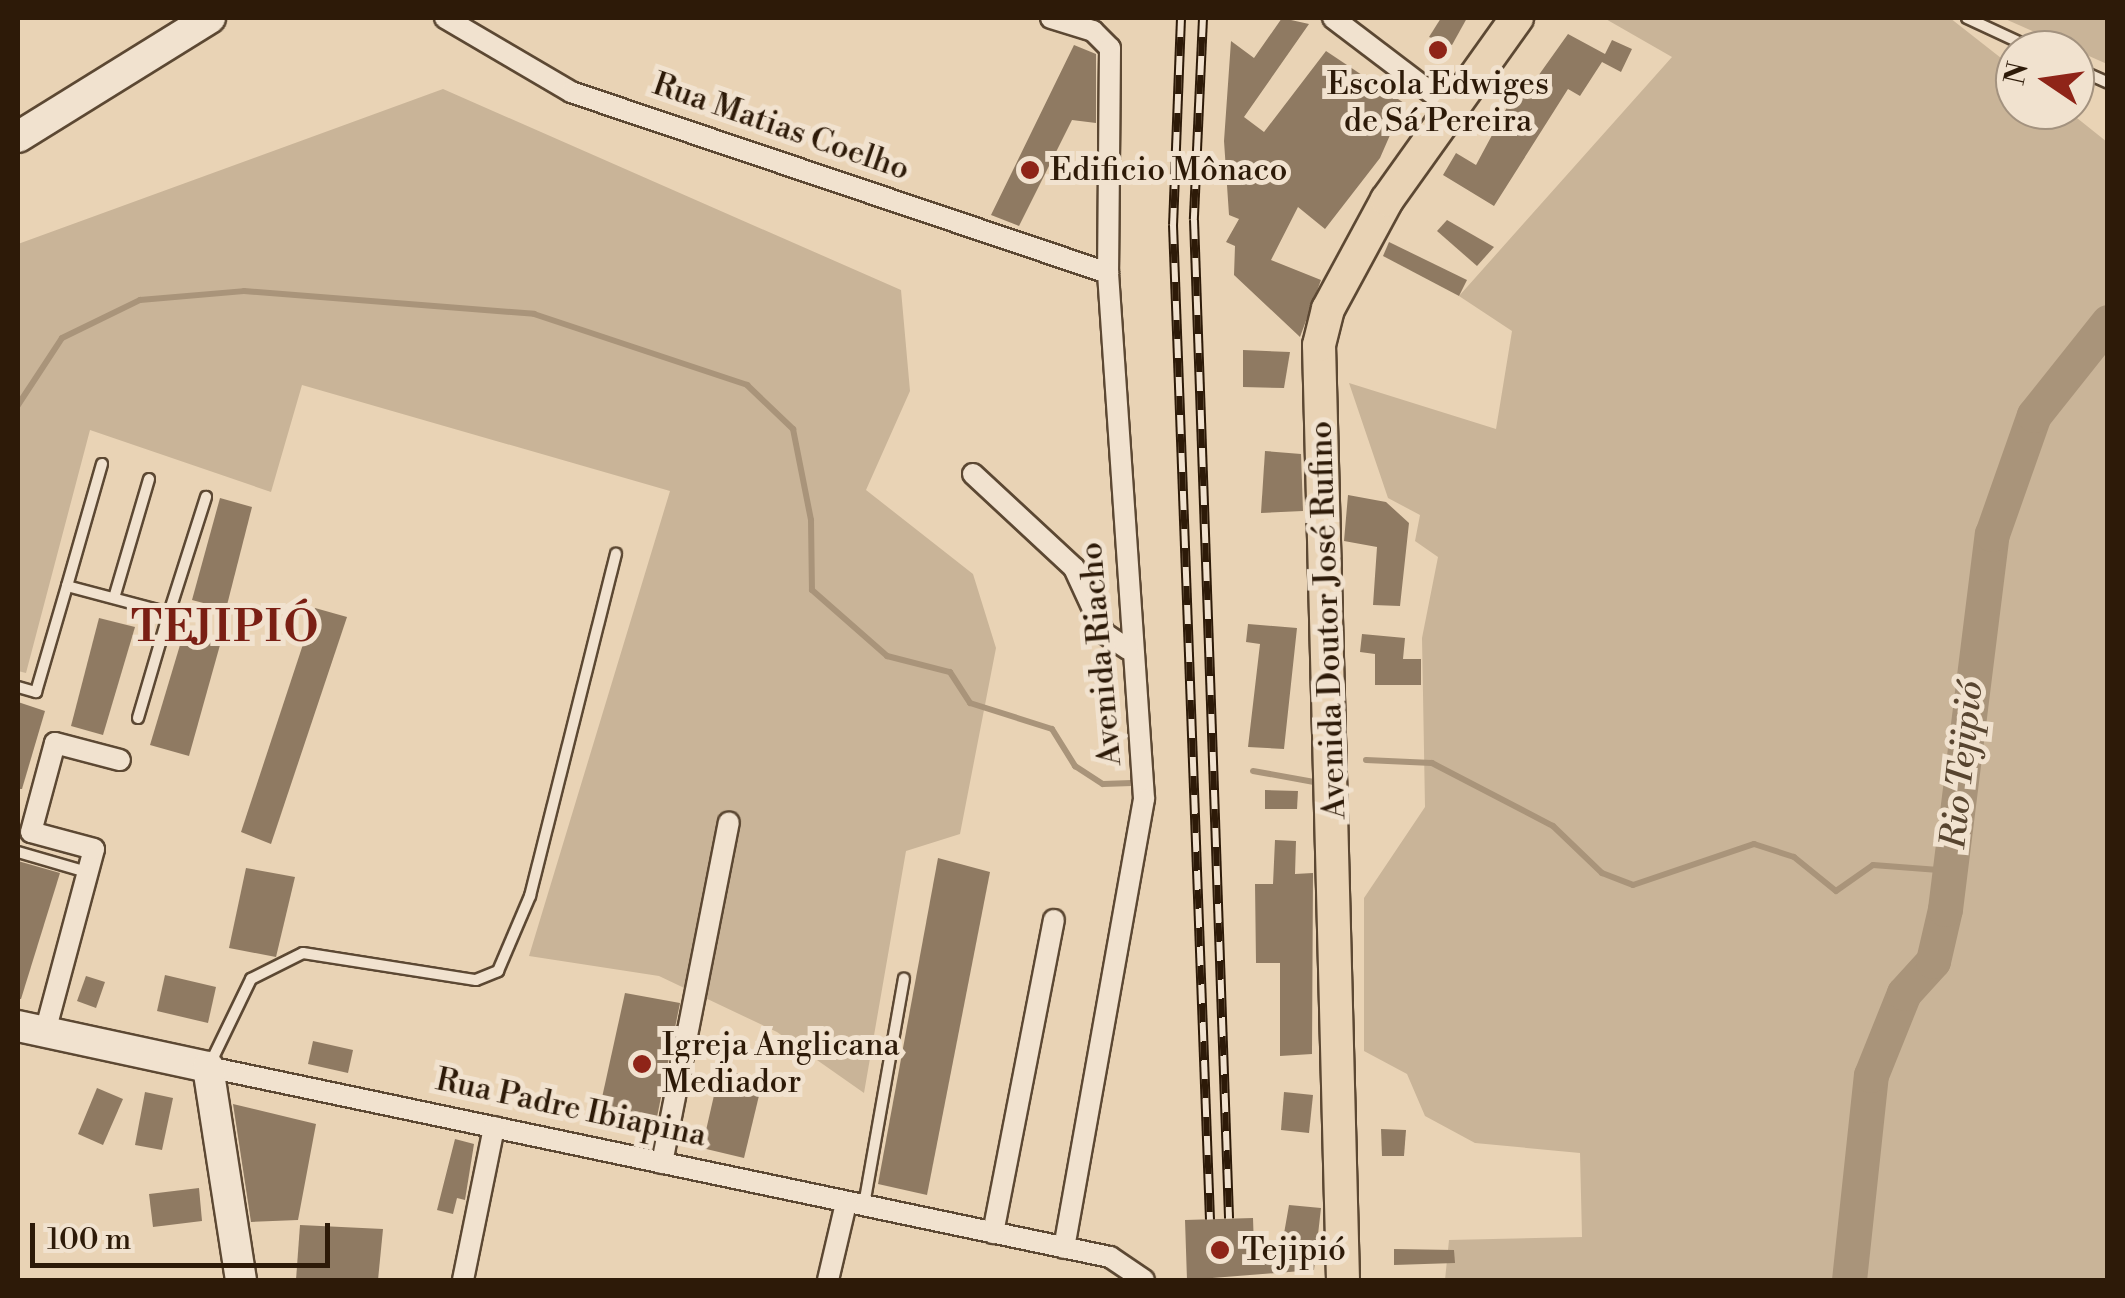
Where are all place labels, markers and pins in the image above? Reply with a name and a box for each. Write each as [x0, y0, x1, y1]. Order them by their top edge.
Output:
marker: Escola Edwiges de Sá Pereira [1427, 39, 1449, 61]
place label: Escola Edwiges de Sá Pereira [1327, 66, 1549, 141]
place label: Edificio Mônaco [1050, 151, 1287, 189]
marker: Edificio Mônaco [1019, 159, 1041, 181]
place label: Igreja Anglicana Mediador [662, 1027, 900, 1102]
marker: Igreja Anglicana Mediador [631, 1053, 653, 1075]
place label: Tejipió [1242, 1231, 1346, 1269]
marker: Tejipió [1207, 1237, 1233, 1263]

